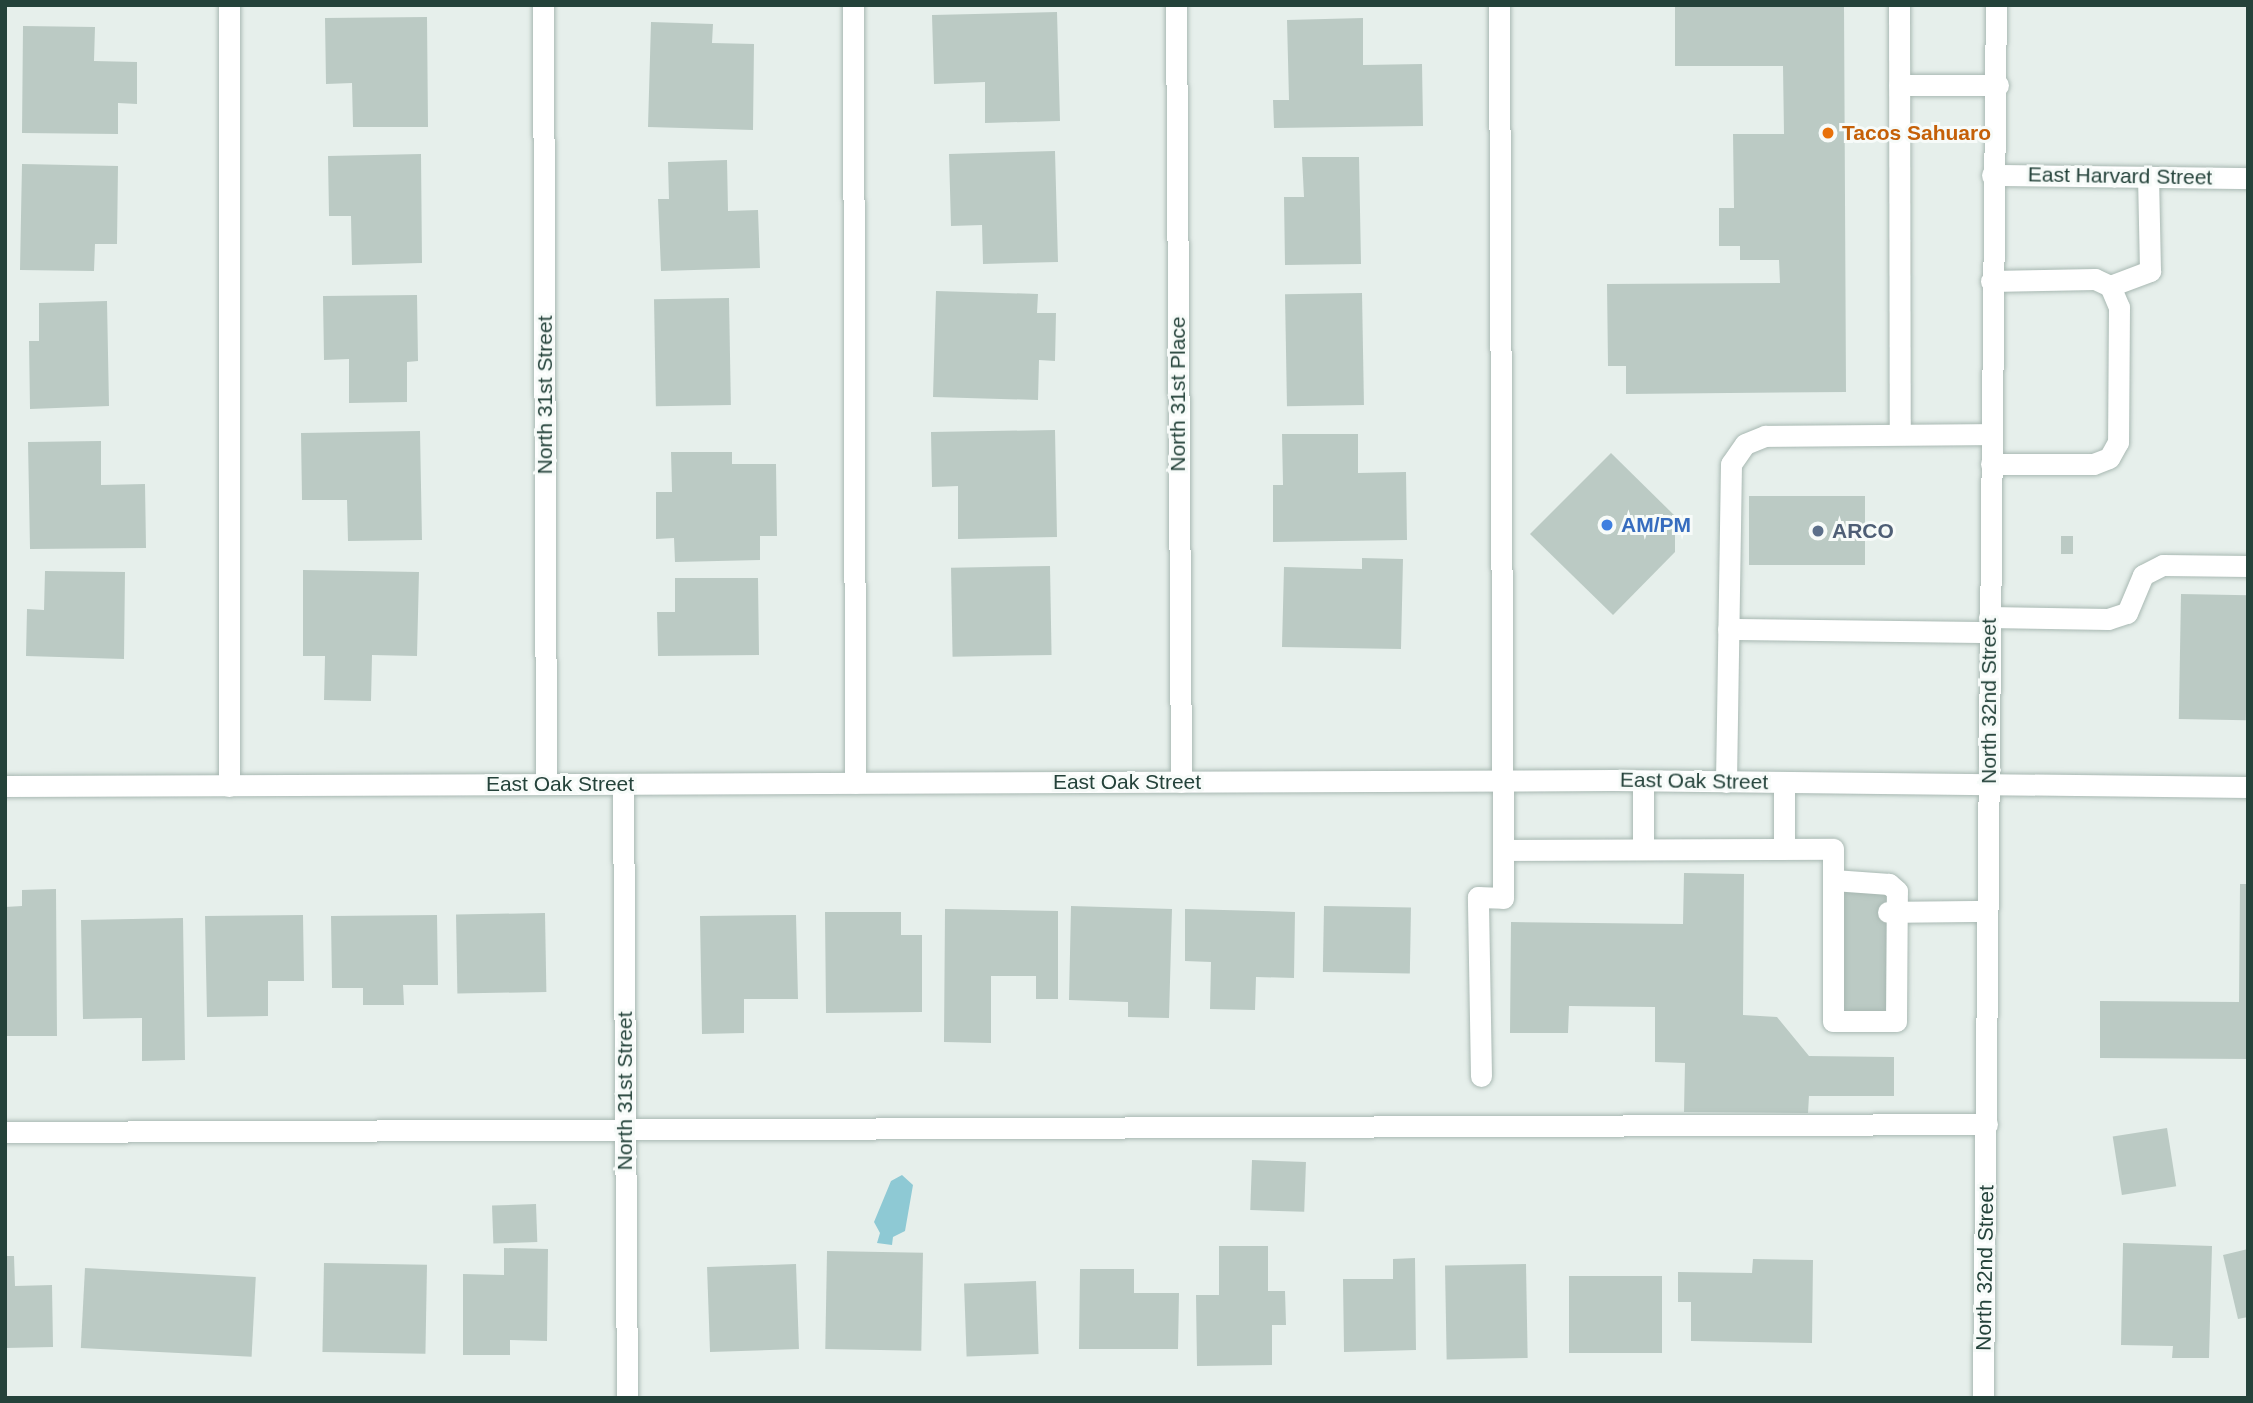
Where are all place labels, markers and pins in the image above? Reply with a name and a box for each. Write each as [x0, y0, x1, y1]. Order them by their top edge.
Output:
place label: Tacos Sahuaro [1842, 120, 1991, 146]
marker: Tacos Sahuaro [1820, 125, 1836, 141]
place label: AM/PM [1621, 512, 1691, 538]
marker: AM/PM [1599, 517, 1615, 533]
place label: ARCO [1832, 518, 1894, 544]
marker: ARCO [1810, 523, 1826, 539]

